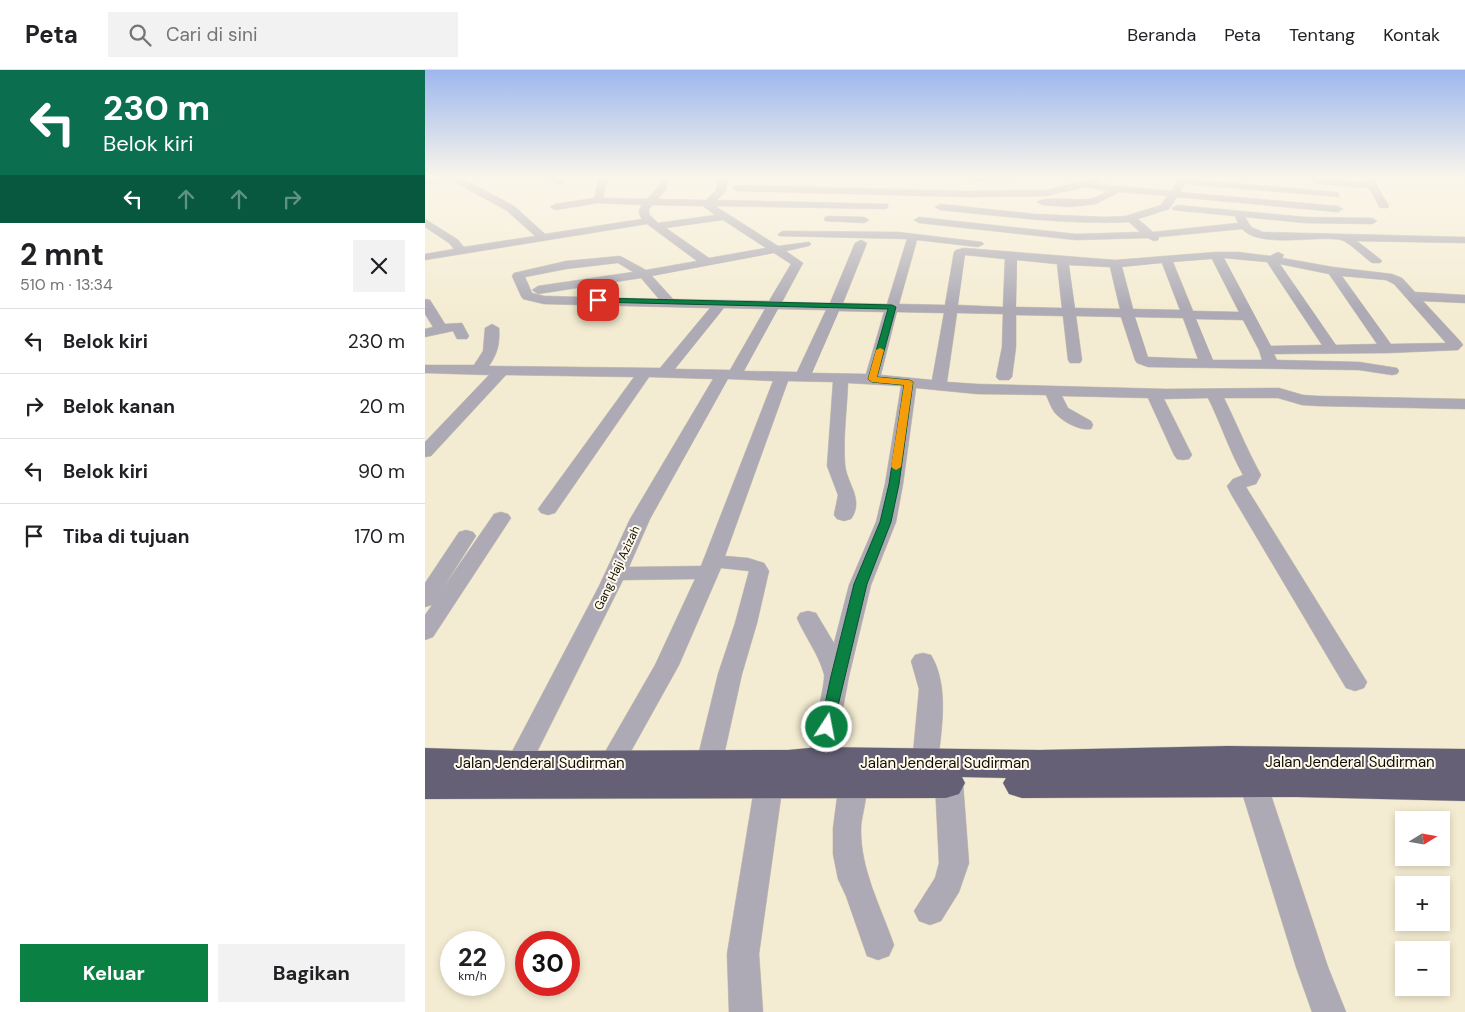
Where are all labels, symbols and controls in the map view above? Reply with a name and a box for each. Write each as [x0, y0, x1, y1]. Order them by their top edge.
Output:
search box [108, 12, 458, 57]
text: Peta [25, 19, 78, 50]
icon: search [126, 21, 154, 49]
text: Cari di sini [166, 22, 258, 47]
text: Beranda [1127, 23, 1196, 47]
text: Peta [1224, 23, 1261, 47]
text: Tentang [1289, 23, 1355, 47]
text: Kontak [1383, 23, 1440, 47]
text: 230 m [103, 85, 210, 131]
icon: left [20, 90, 85, 155]
text: Belok kiri [103, 129, 193, 158]
icon: left [119, 185, 147, 213]
icon: ahead [172, 185, 200, 213]
icon: ahead [225, 185, 253, 213]
icon: right [278, 185, 306, 213]
text: 2 mnt [20, 235, 104, 274]
button: close [353, 240, 405, 292]
text: 510 m · 13:34 [20, 274, 113, 295]
pin [577, 279, 619, 321]
icon: arrive [584, 286, 612, 314]
icon: left [20, 327, 48, 355]
text: Belok kiri [63, 329, 148, 354]
text: 230 m [348, 329, 405, 354]
icon: right [20, 392, 48, 420]
text: Belok kanan [63, 394, 175, 419]
text: 20 m [359, 394, 405, 419]
icon: left [20, 457, 48, 485]
text: Belok kiri [63, 459, 148, 484]
text: 90 m [358, 459, 405, 484]
icon: arrive [20, 522, 48, 550]
street label: Gang Haji Azizah [590, 523, 644, 613]
text: Tiba di tujuan [63, 524, 189, 549]
text: 170 m [354, 524, 405, 549]
position arrow [800, 700, 852, 752]
street label: Jalan Jenderal Sudirman [1265, 752, 1435, 772]
street label: Jalan Jenderal Sudirman [455, 753, 625, 773]
street label: Jalan Jenderal Sudirman [860, 753, 1030, 773]
north arrow [1395, 811, 1450, 866]
map controls [1395, 811, 1450, 996]
button: + [1395, 876, 1450, 931]
speed limit sign: 30 [515, 931, 580, 996]
text: 22 [458, 941, 487, 974]
button: − [1395, 941, 1450, 996]
button: Keluar [20, 944, 208, 1002]
button: Bagikan [218, 944, 405, 1002]
text: km/h [458, 968, 487, 984]

